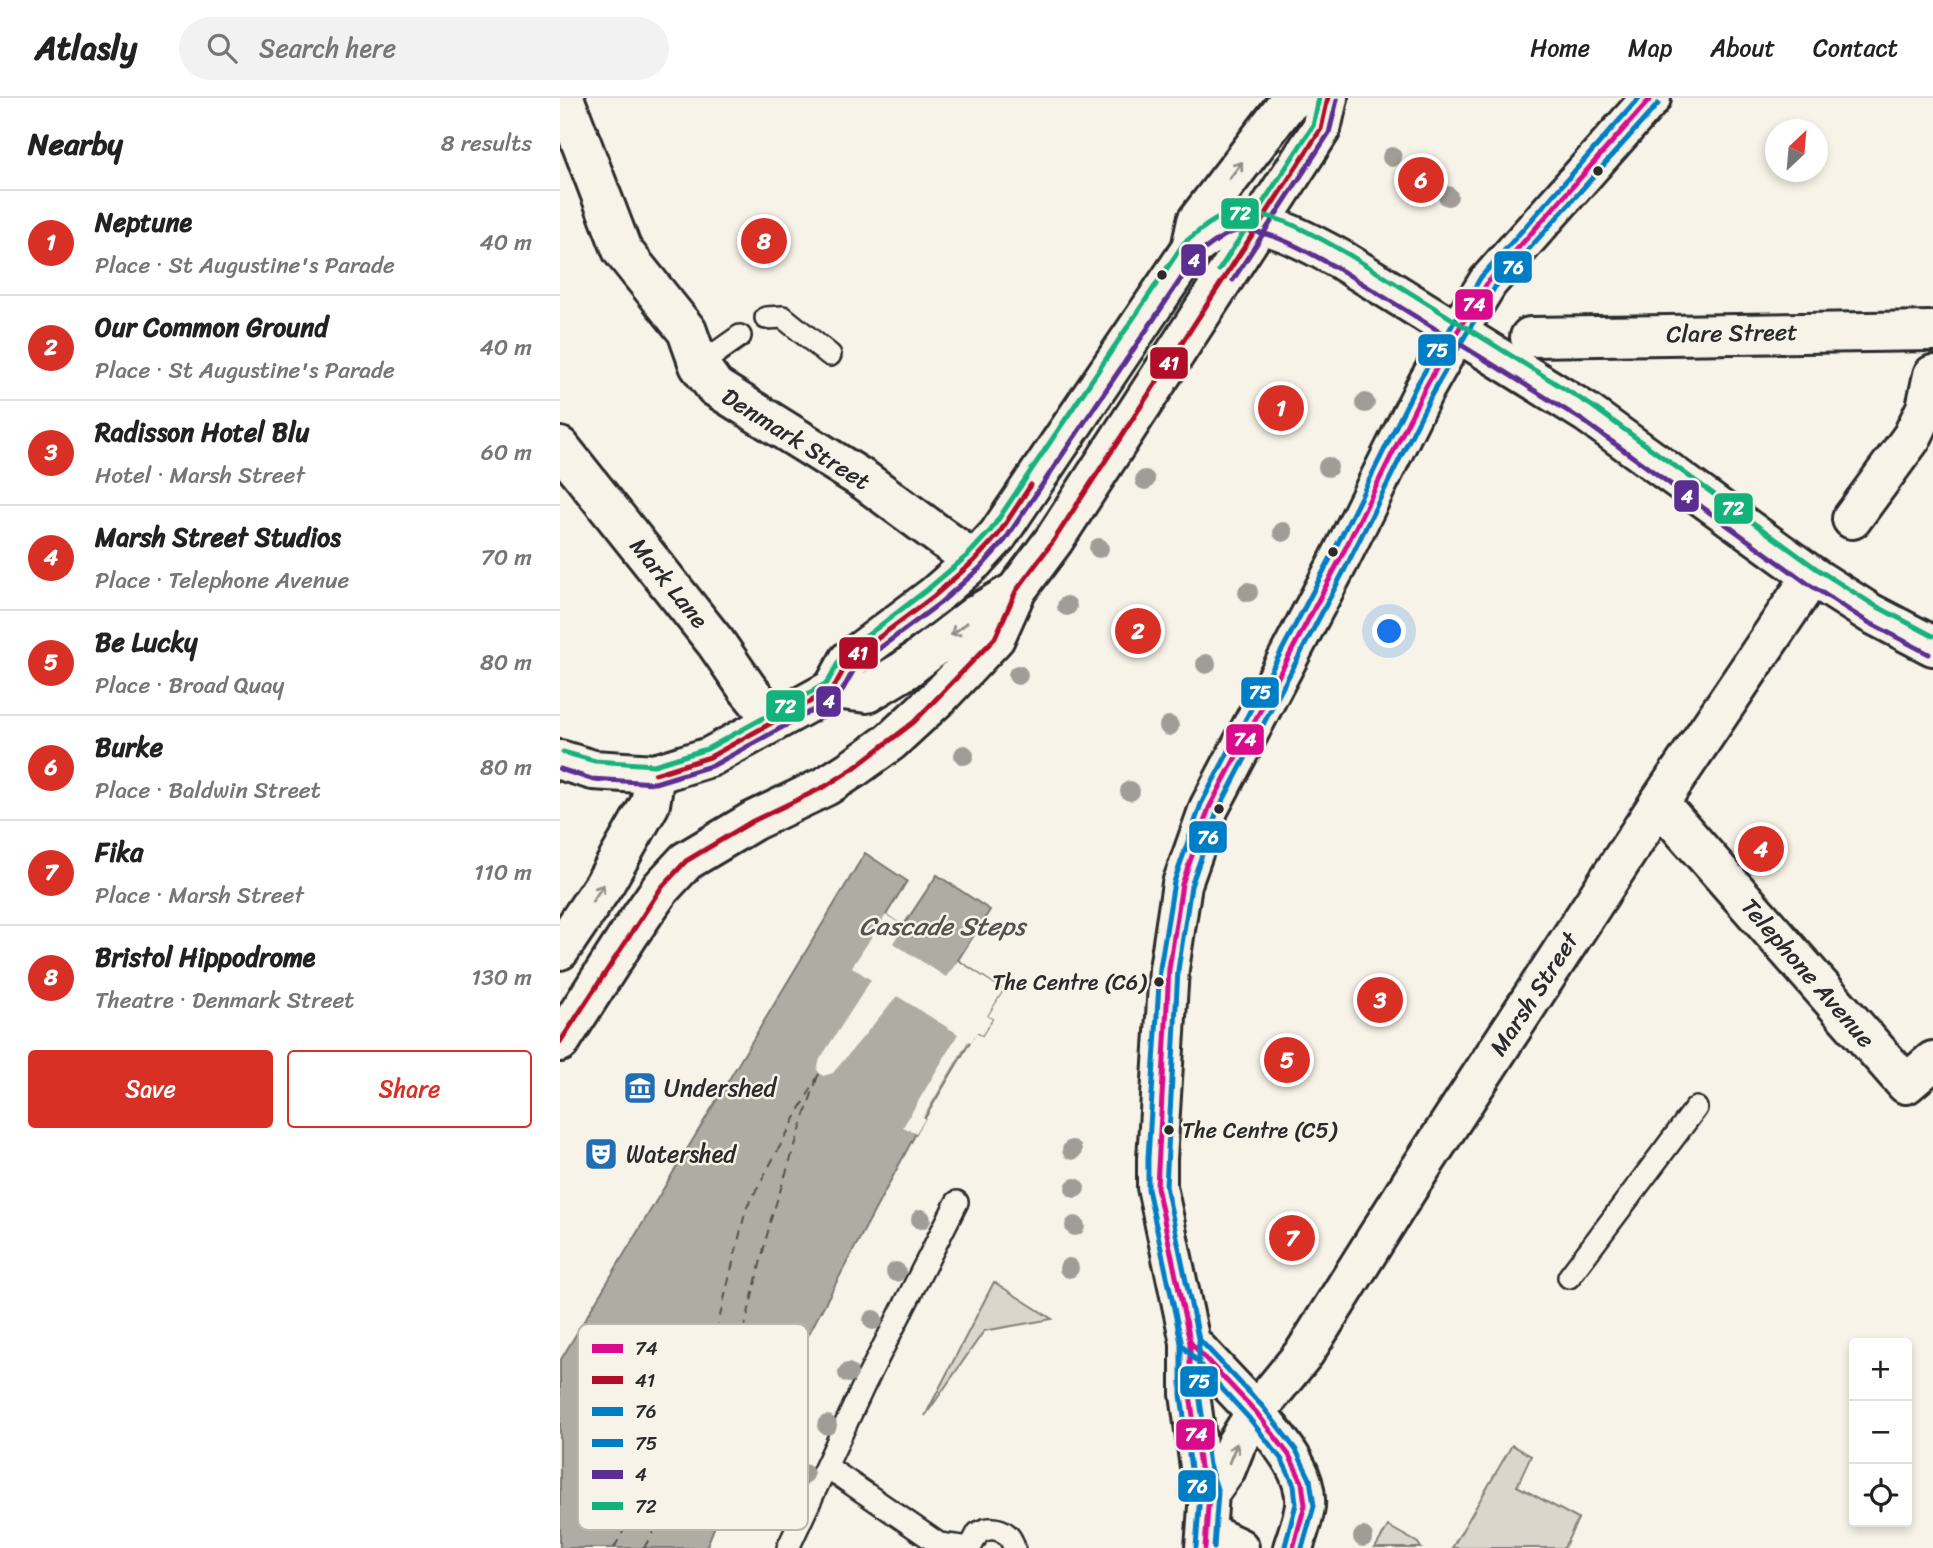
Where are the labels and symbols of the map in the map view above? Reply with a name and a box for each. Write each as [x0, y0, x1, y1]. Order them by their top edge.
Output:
north arrow [1765, 119, 1828, 182]
pin: 6 [1398, 154, 1444, 206]
one-way arrow [1229, 161, 1244, 180]
unlabelled marker [1591, 164, 1605, 178]
line badge: 72 [1220, 197, 1260, 230]
text: 72 [1229, 197, 1251, 230]
pin: 8 [741, 215, 787, 267]
line badge: 4 [1180, 243, 1207, 277]
text: 4 [1187, 244, 1200, 277]
line badge: 76 [1493, 250, 1533, 284]
text: 76 [1502, 251, 1524, 284]
unlabelled marker [1155, 268, 1169, 282]
line badge: 74 [1454, 288, 1494, 321]
text: 74 [1463, 288, 1485, 321]
street label: Clare Street [1666, 311, 1798, 355]
line badge: 75 [1417, 333, 1457, 367]
text: 75 [1426, 334, 1449, 367]
line badge: 41 [1149, 346, 1189, 380]
text: 41 [1158, 347, 1179, 380]
street label: Denmark Street [713, 376, 879, 502]
pin: 1 [1258, 382, 1304, 434]
line badge: 4 [1673, 479, 1700, 513]
text: 4 [1680, 480, 1693, 513]
line badge: 72 [1713, 492, 1754, 525]
text: 72 [1722, 492, 1744, 525]
street label: Mark Lane [619, 528, 720, 639]
unlabelled marker [1326, 545, 1340, 559]
pin: 2 [1115, 605, 1161, 657]
your location [1372, 614, 1406, 648]
one-way arrow [950, 621, 969, 636]
line badge: 41 [838, 636, 879, 670]
text: 41 [847, 637, 868, 670]
line badge: 75 [1240, 676, 1280, 709]
text: 75 [1249, 676, 1272, 709]
line badge: 4 [815, 685, 842, 718]
text: 4 [822, 685, 835, 718]
line badge: 72 [765, 689, 806, 723]
text: 72 [774, 690, 796, 723]
line badge: 74 [1225, 723, 1265, 756]
text: 74 [1234, 723, 1256, 756]
unlabelled marker [1212, 802, 1226, 816]
line badge: 76 [1188, 820, 1228, 854]
text: 76 [1197, 821, 1219, 854]
pin: 4 [1738, 823, 1784, 875]
one-way arrow [591, 884, 605, 904]
street label: Telephone Avenue [1730, 888, 1886, 1058]
water label: Cascade Steps [859, 903, 1028, 949]
street label: Marsh Street [1478, 922, 1591, 1065]
place label: The Centre (C6) [992, 963, 1147, 1002]
pin: 3 [1357, 974, 1403, 1026]
marker: The Centre (C6) [1152, 975, 1166, 989]
pin: 5 [1264, 1034, 1310, 1086]
place label: Undershed [664, 1067, 778, 1109]
museum icon: Undershed [621, 1069, 659, 1107]
place label: The Centre (C5) [1182, 1111, 1338, 1150]
marker: The Centre (C5) [1162, 1123, 1176, 1137]
place label: Watershed [626, 1133, 737, 1175]
theatre icon: Watershed [582, 1135, 620, 1173]
pin: 7 [1269, 1212, 1315, 1264]
legend [578, 1324, 808, 1530]
text: 74 [635, 1332, 658, 1365]
text: 41 [635, 1364, 655, 1397]
line badge: 75 [1179, 1365, 1219, 1398]
text: 75 [1188, 1365, 1211, 1398]
text: 76 [635, 1395, 657, 1428]
line badge: 74 [1175, 1418, 1216, 1451]
text: 74 [1185, 1418, 1207, 1451]
text: 75 [635, 1427, 658, 1460]
one-way arrow [1227, 1442, 1240, 1464]
text: 4 [635, 1458, 647, 1491]
line badge: 76 [1177, 1469, 1217, 1503]
text: 76 [1186, 1470, 1208, 1503]
text: 72 [635, 1490, 657, 1523]

